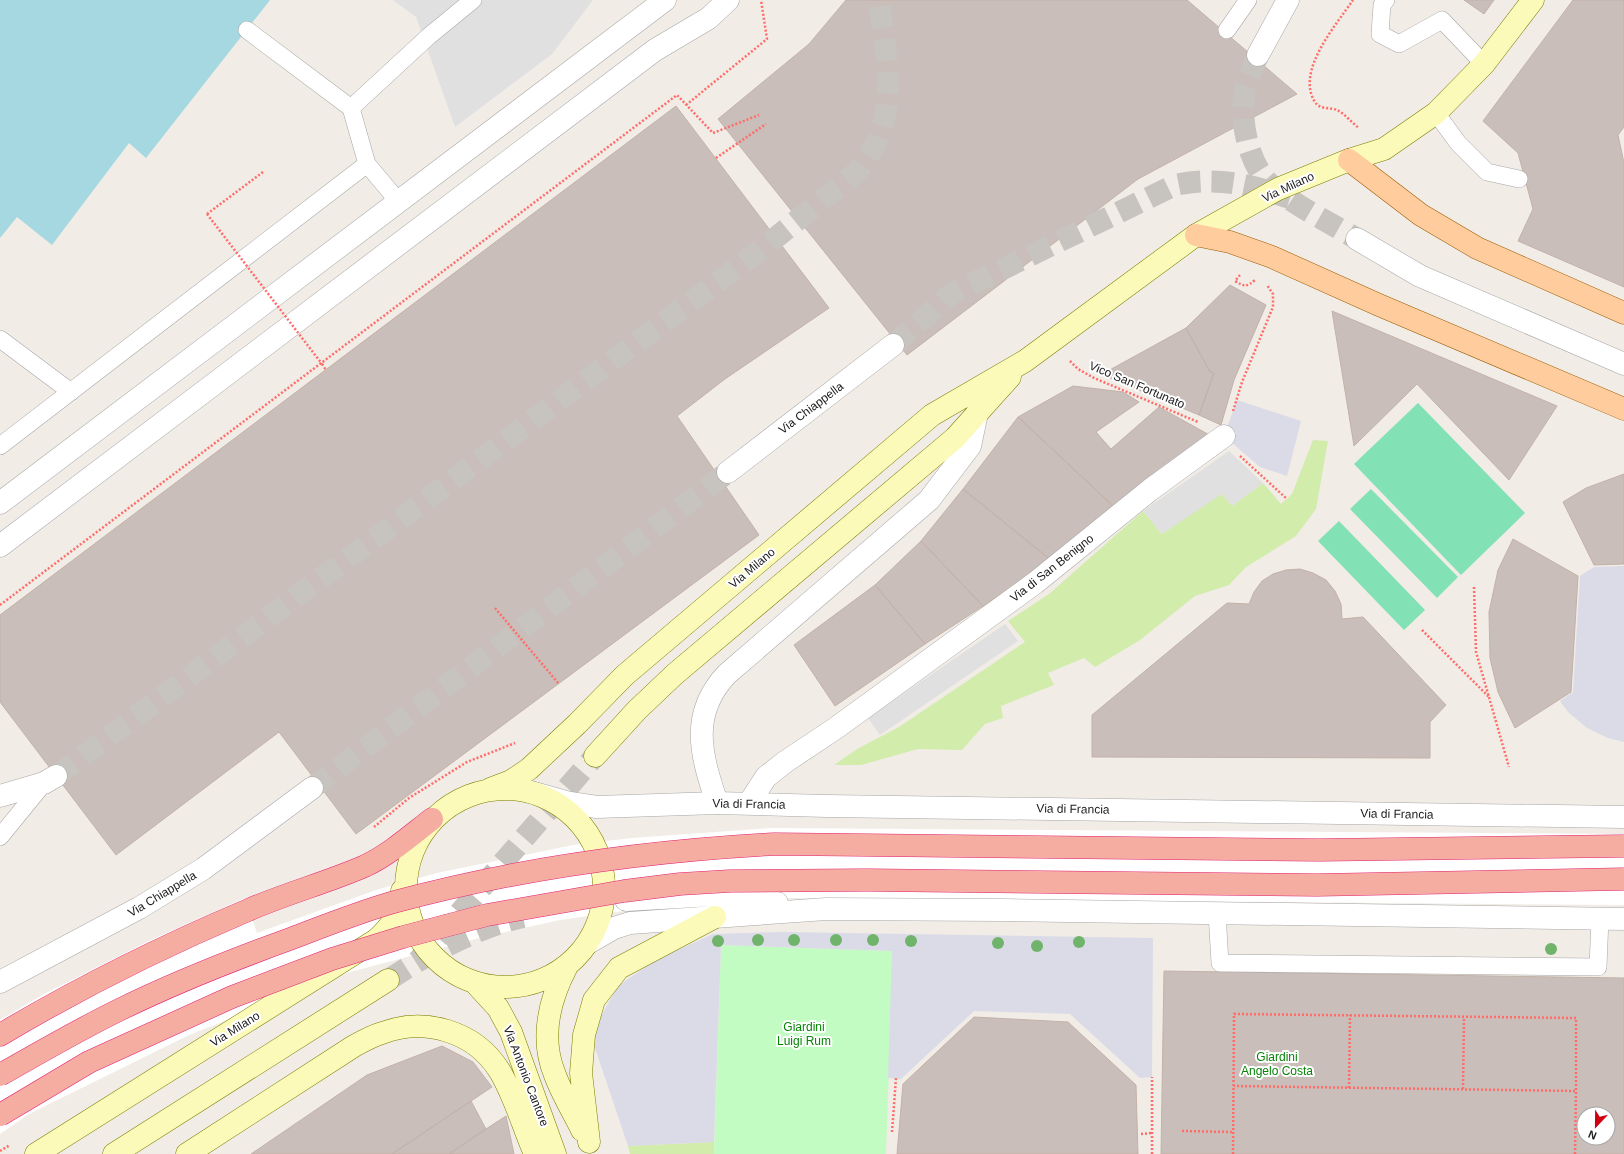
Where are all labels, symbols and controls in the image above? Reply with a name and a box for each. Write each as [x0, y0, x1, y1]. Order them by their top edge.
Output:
street label: Via Milano [1260, 169, 1317, 205]
street label: Vico San Fortunato [1087, 359, 1187, 412]
street label: Via Chiappella [776, 379, 846, 437]
street label: Via di San Benigno [1008, 531, 1097, 605]
street label: Via Milano [726, 544, 778, 591]
street label: Via di Francia [712, 796, 786, 812]
street label: Via di Francia [1036, 801, 1110, 817]
street label: Via di Francia [1360, 806, 1434, 822]
street label: Via Chiappella [125, 868, 199, 920]
street label: Via Milano [208, 1008, 263, 1050]
park label: Giardini Luigi Rum [777, 1020, 831, 1048]
street label: Via Antonio Cantore [500, 1024, 552, 1129]
park label: Giardini Angelo Costa [1241, 1050, 1313, 1078]
north arrow [1576, 1106, 1616, 1146]
text: N [1586, 1128, 1598, 1142]

